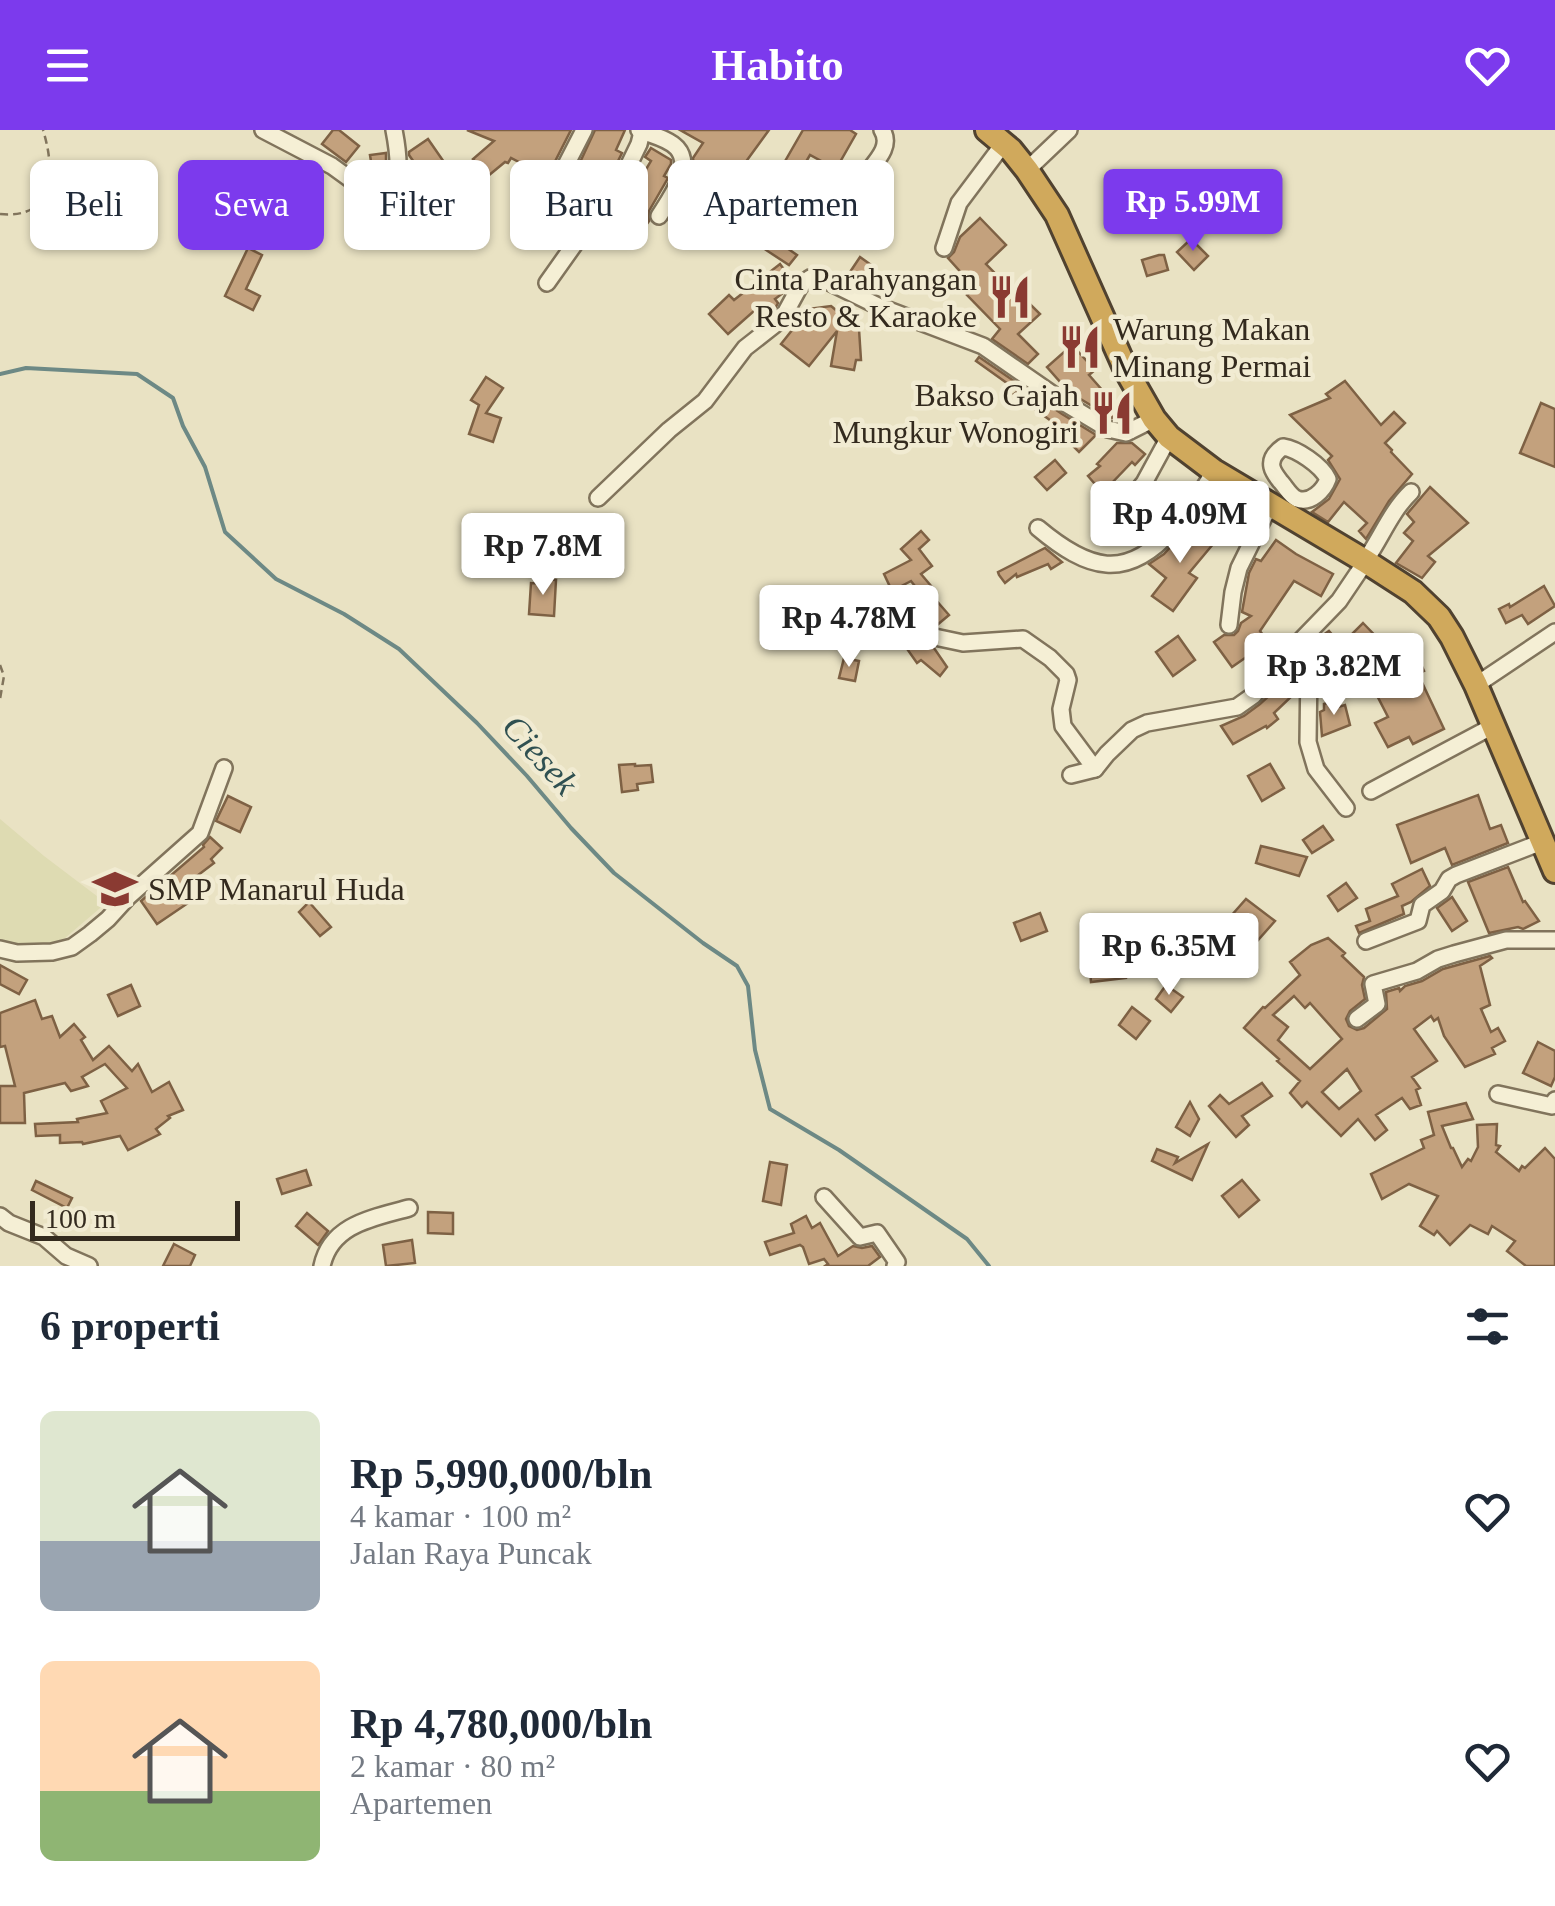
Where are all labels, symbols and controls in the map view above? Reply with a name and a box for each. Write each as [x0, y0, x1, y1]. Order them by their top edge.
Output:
icon: menu [40, 38, 95, 93]
icon: heart [1460, 38, 1515, 93]
text: Habito [711, 40, 844, 90]
chip: Beli [30, 160, 158, 250]
chip: Sewa [178, 160, 324, 250]
chip: Filter [344, 160, 490, 250]
chip: Baru [510, 160, 648, 250]
chip: Apartemen [668, 160, 894, 250]
pin: Rp 5.99M [1090, 169, 1296, 254]
text: Rp 5.99M [1125, 183, 1261, 219]
place label: Cinta Parahyangan Resto & Karaoke [734, 261, 977, 334]
restaurant icon: Cinta Parahyangan Resto & Karaoke [986, 273, 1034, 321]
place label: Warung Makan Minang Permai [1113, 311, 1311, 384]
restaurant icon: Warung Makan Minang Permai [1056, 323, 1104, 371]
place label: Bakso Gajah Mungkur Wonogiri [832, 377, 1079, 450]
restaurant icon: Bakso Gajah Mungkur Wonogiri [1088, 389, 1136, 437]
pin: Rp 4.09M [1077, 481, 1283, 566]
text: Rp 4.09M [1112, 495, 1248, 531]
pin: Rp 7.8M [451, 513, 635, 598]
text: Rp 7.8M [483, 527, 603, 563]
pin: Rp 4.78M [746, 585, 952, 670]
text: Rp 4.78M [781, 599, 917, 635]
pin: Rp 3.82M [1231, 633, 1437, 718]
text: Rp 3.82M [1266, 647, 1402, 683]
water label: Ciesek [494, 707, 587, 804]
school or university icon: SMP Manarul Huda [91, 865, 139, 913]
place label: SMP Manarul Huda [148, 871, 405, 907]
pin: Rp 6.35M [1066, 913, 1272, 998]
text: Rp 6.35M [1101, 927, 1237, 963]
scale bar [30, 1196, 240, 1240]
text: 100 m [45, 1203, 116, 1234]
icon: filters [1460, 1299, 1515, 1354]
text: 6 properti [40, 1303, 220, 1349]
icon: home [120, 1451, 240, 1571]
text: Rp 5,990,000/bln [350, 1451, 652, 1497]
icon: heart [1460, 1484, 1515, 1539]
text: 4 kamar · 100 m² [350, 1498, 571, 1534]
text: Jalan Raya Puncak [350, 1535, 592, 1571]
icon: home [120, 1701, 240, 1821]
text: Rp 4,780,000/bln [350, 1701, 652, 1747]
icon: heart [1460, 1734, 1515, 1789]
text: 2 kamar · 80 m² [350, 1748, 555, 1784]
text: Apartemen [350, 1785, 492, 1821]

